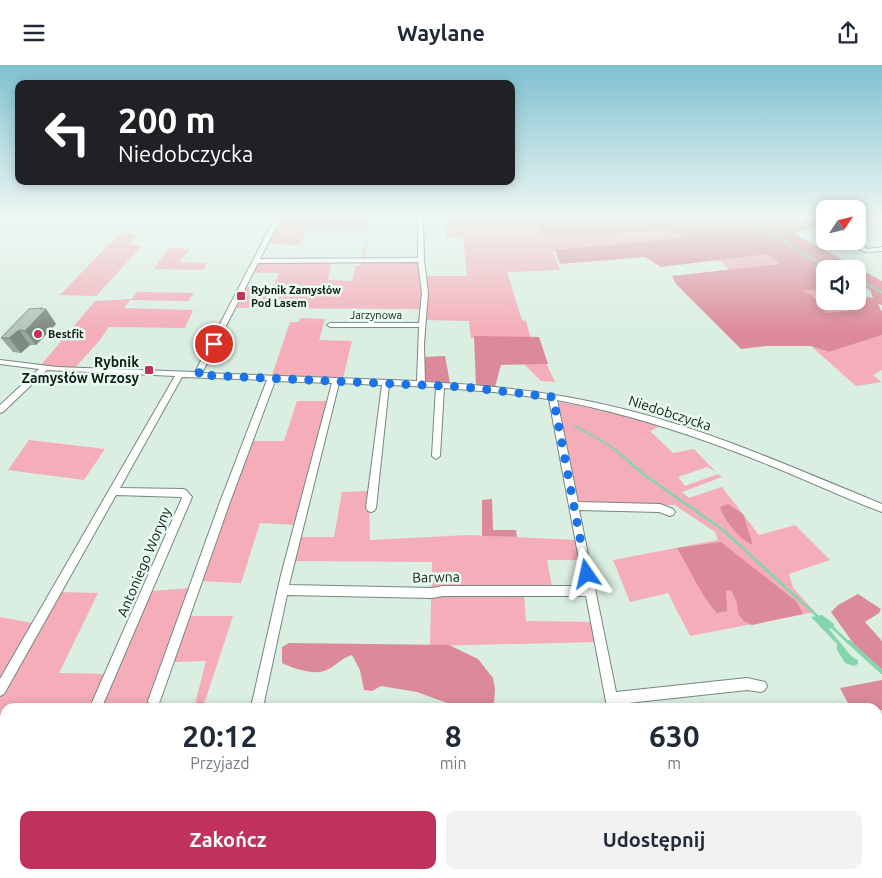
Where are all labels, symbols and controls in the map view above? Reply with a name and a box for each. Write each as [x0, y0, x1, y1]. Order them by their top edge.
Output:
icon: menu [20, 19, 48, 47]
icon: share [834, 19, 862, 47]
text: Waylane [397, 20, 485, 45]
icon: left [35, 100, 100, 165]
text: 200 m [118, 100, 216, 140]
text: Niedobczycka [118, 141, 253, 166]
north arrow [816, 200, 866, 250]
map controls [816, 200, 866, 310]
button: sound [816, 260, 866, 310]
place label: Rybnik Zamysłów Pod Lasem [251, 284, 341, 309]
marker: Rybnik Zamysłów Pod Lasem [235, 290, 247, 302]
street label: Jarzynowa [350, 309, 402, 321]
pin [193, 323, 235, 365]
marker: Bestfit [32, 328, 44, 340]
place label: Bestfit [48, 328, 84, 340]
icon: arrive [200, 330, 228, 358]
place label: Rybnik Zamysłów Wrzosy [21, 354, 140, 386]
marker: Rybnik Zamysłów Wrzosy [143, 364, 155, 376]
street label: Niedobczycka [627, 392, 713, 434]
street label: Antoniego Woryny [114, 505, 174, 619]
position arrow [560, 547, 612, 599]
street label: Barwna [412, 569, 460, 585]
text: 20:12 [182, 719, 257, 753]
text: 8 [445, 719, 462, 753]
text: 630 [649, 719, 700, 753]
text: Przyjazd [190, 754, 250, 772]
text: min [440, 754, 467, 772]
text: m [667, 754, 681, 772]
button: Zakończ [20, 811, 436, 869]
button: Udostępnij [446, 811, 862, 869]

